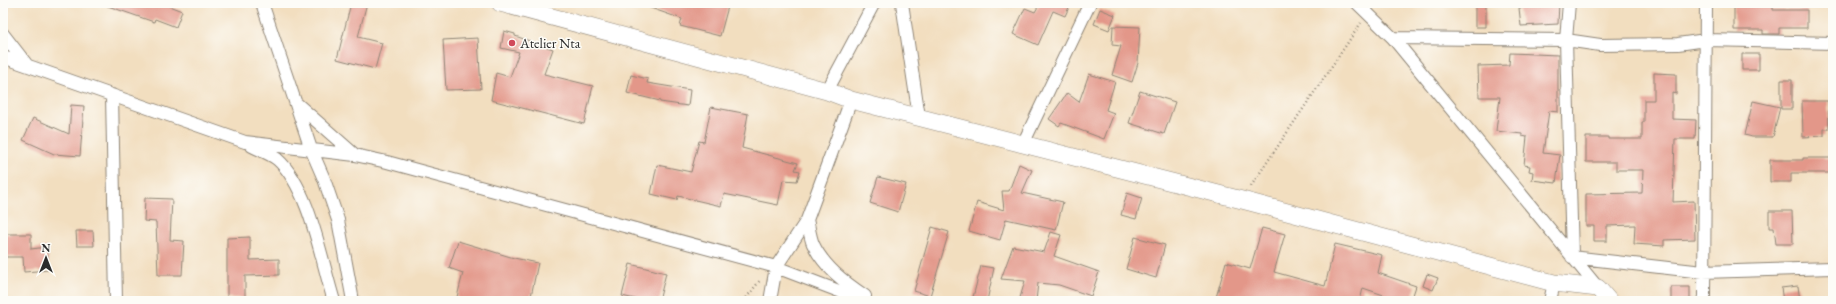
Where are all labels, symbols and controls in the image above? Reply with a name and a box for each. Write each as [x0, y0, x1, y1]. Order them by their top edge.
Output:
place label: Atelier Nta [519, 34, 581, 52]
marker: Atelier Nta [507, 38, 517, 48]
north arrow [26, 238, 66, 278]
text: N [42, 241, 51, 255]

